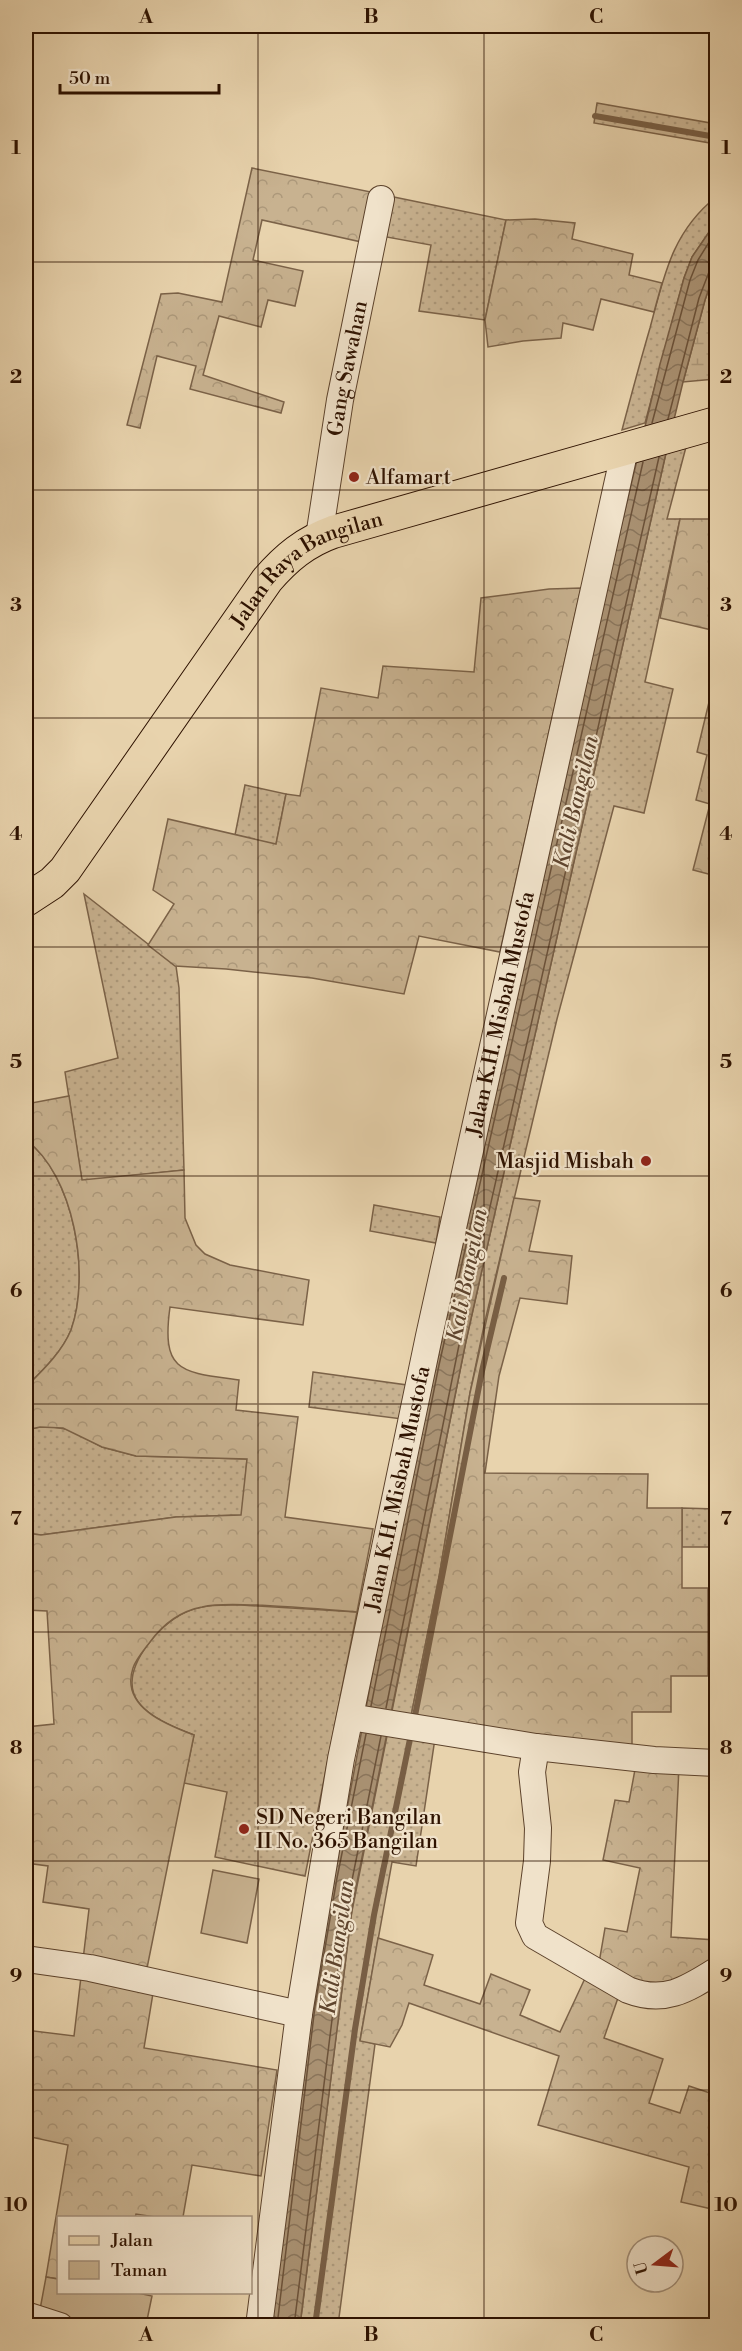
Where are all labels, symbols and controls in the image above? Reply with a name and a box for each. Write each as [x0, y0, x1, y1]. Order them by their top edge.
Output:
text: A [138, 5, 154, 30]
text: B [363, 5, 379, 30]
text: C [589, 5, 603, 30]
scale bar [60, 57, 219, 95]
text: 50 m [69, 67, 111, 90]
text: 1 [11, 136, 21, 161]
text: 1 [721, 136, 731, 161]
street label: Gang Sawahan [323, 298, 374, 438]
text: 2 [10, 365, 22, 390]
text: 2 [720, 365, 732, 390]
place label: Alfamart [365, 465, 452, 491]
marker: Alfamart [347, 470, 361, 484]
street label: Jalan Raya Bangilan [225, 506, 386, 634]
text: 3 [10, 593, 22, 618]
text: 3 [720, 593, 732, 618]
water label: Kali Bangilan [548, 732, 605, 872]
text: 4 [9, 822, 23, 847]
text: 4 [719, 822, 733, 847]
street label: Jalan K.H. Misbah Mustofa [461, 889, 541, 1140]
text: 5 [10, 1050, 22, 1075]
text: 5 [720, 1050, 732, 1075]
place label: Masjid Misbah [496, 1149, 634, 1175]
marker: Masjid Misbah [639, 1154, 653, 1168]
water label: Kali Bangilan [441, 1205, 494, 1345]
text: 6 [10, 1279, 23, 1304]
text: 6 [720, 1279, 733, 1304]
street label: Jalan K.H. Misbah Mustofa [360, 1363, 436, 1615]
text: 7 [10, 1507, 22, 1532]
text: 7 [720, 1507, 732, 1532]
text: 8 [10, 1736, 23, 1761]
text: 8 [720, 1736, 733, 1761]
place label: SD Negeri Bangilan II No. 365 Bangilan [256, 1805, 442, 1855]
marker: SD Negeri Bangilan II No. 365 Bangilan [237, 1822, 251, 1836]
water label: Kali Bangilan [315, 1877, 360, 2016]
text: 9 [10, 1964, 22, 1989]
text: 9 [720, 1964, 732, 1989]
text: 10 [4, 2193, 28, 2218]
text: 10 [714, 2193, 738, 2218]
legend [57, 2216, 252, 2294]
text: Jalan [110, 2229, 153, 2252]
north arrow [625, 2234, 685, 2294]
text: Taman [111, 2259, 168, 2282]
text: U [630, 2259, 653, 2277]
text: A [138, 2323, 154, 2348]
text: B [363, 2323, 379, 2348]
text: C [589, 2323, 603, 2348]

